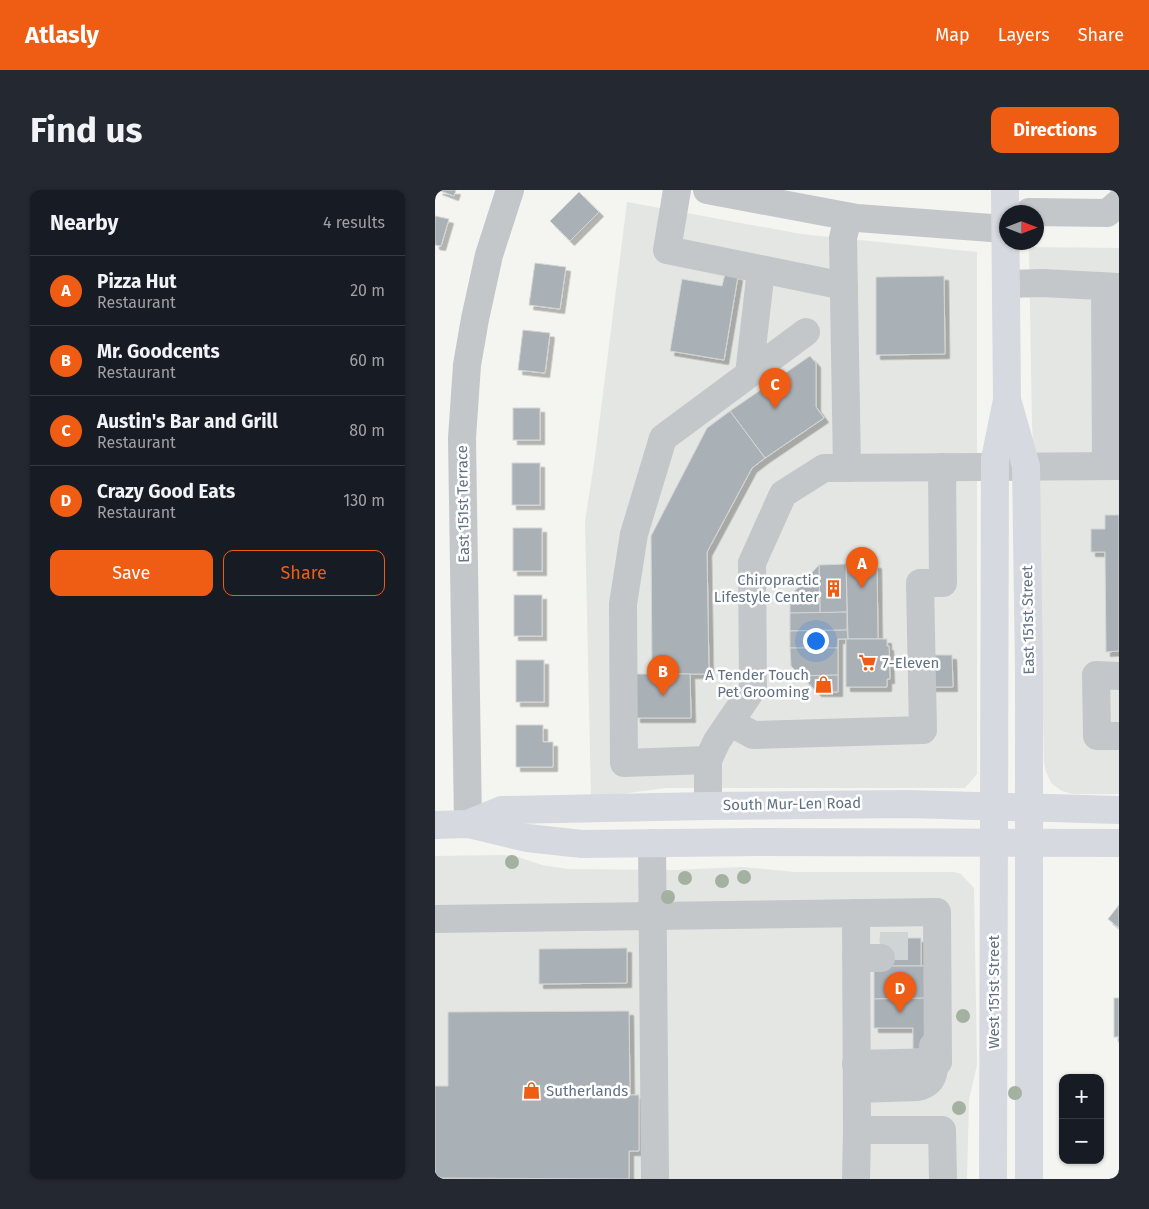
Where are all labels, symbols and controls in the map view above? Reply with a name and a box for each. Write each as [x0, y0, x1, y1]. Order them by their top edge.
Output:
text: Atlasly [25, 21, 99, 49]
text: Map [935, 24, 970, 46]
text: Layers [998, 24, 1050, 46]
text: Share [1078, 24, 1124, 46]
button: Directions [991, 107, 1119, 153]
text: Find us [30, 109, 142, 151]
north arrow [999, 205, 1044, 250]
text: Nearby [50, 210, 118, 236]
text: 4 results [323, 213, 385, 232]
text: Pizza Hut [97, 270, 177, 293]
text: A [61, 281, 71, 300]
text: 20 m [350, 281, 385, 300]
text: Restaurant [97, 293, 176, 312]
text: Mr. Goodcents [97, 340, 220, 363]
text: B [61, 351, 71, 370]
text: 60 m [350, 351, 385, 370]
text: Restaurant [97, 363, 176, 382]
pin: C [759, 368, 791, 409]
text: Austin's Bar and Grill [97, 410, 278, 433]
text: C [61, 421, 71, 440]
text: 80 m [349, 421, 385, 440]
text: Restaurant [97, 433, 176, 452]
street label: East 151st Terrace [453, 445, 473, 563]
text: Crazy Good Eats [97, 480, 235, 503]
text: D [61, 491, 71, 510]
text: 130 m [343, 491, 385, 510]
text: Restaurant [97, 503, 176, 522]
pin: A [846, 547, 878, 588]
button: Save [50, 550, 213, 596]
button: Share [223, 550, 385, 596]
street label: East 151st Street [1018, 565, 1038, 675]
place label: Chiropractic Lifestyle Center [714, 571, 819, 606]
building icon: Chiropractic Lifestyle Center [823, 579, 843, 599]
your location [803, 628, 829, 654]
supermarket icon: 7-Eleven [858, 653, 878, 673]
place label: 7-Eleven [882, 654, 939, 672]
pin: B [647, 655, 679, 696]
place label: A Tender Touch Pet Grooming [705, 666, 809, 701]
shop icon: A Tender Touch Pet Grooming [813, 674, 833, 694]
street label: South Mur-Len Road [723, 794, 861, 814]
street label: West 151st Street [985, 935, 1003, 1049]
pin: D [884, 972, 916, 1013]
map controls [1059, 1074, 1104, 1164]
button: + [1059, 1074, 1104, 1119]
shop icon: Sutherlands [522, 1081, 542, 1101]
place label: Sutherlands [546, 1082, 628, 1100]
button: − [1059, 1119, 1104, 1164]

